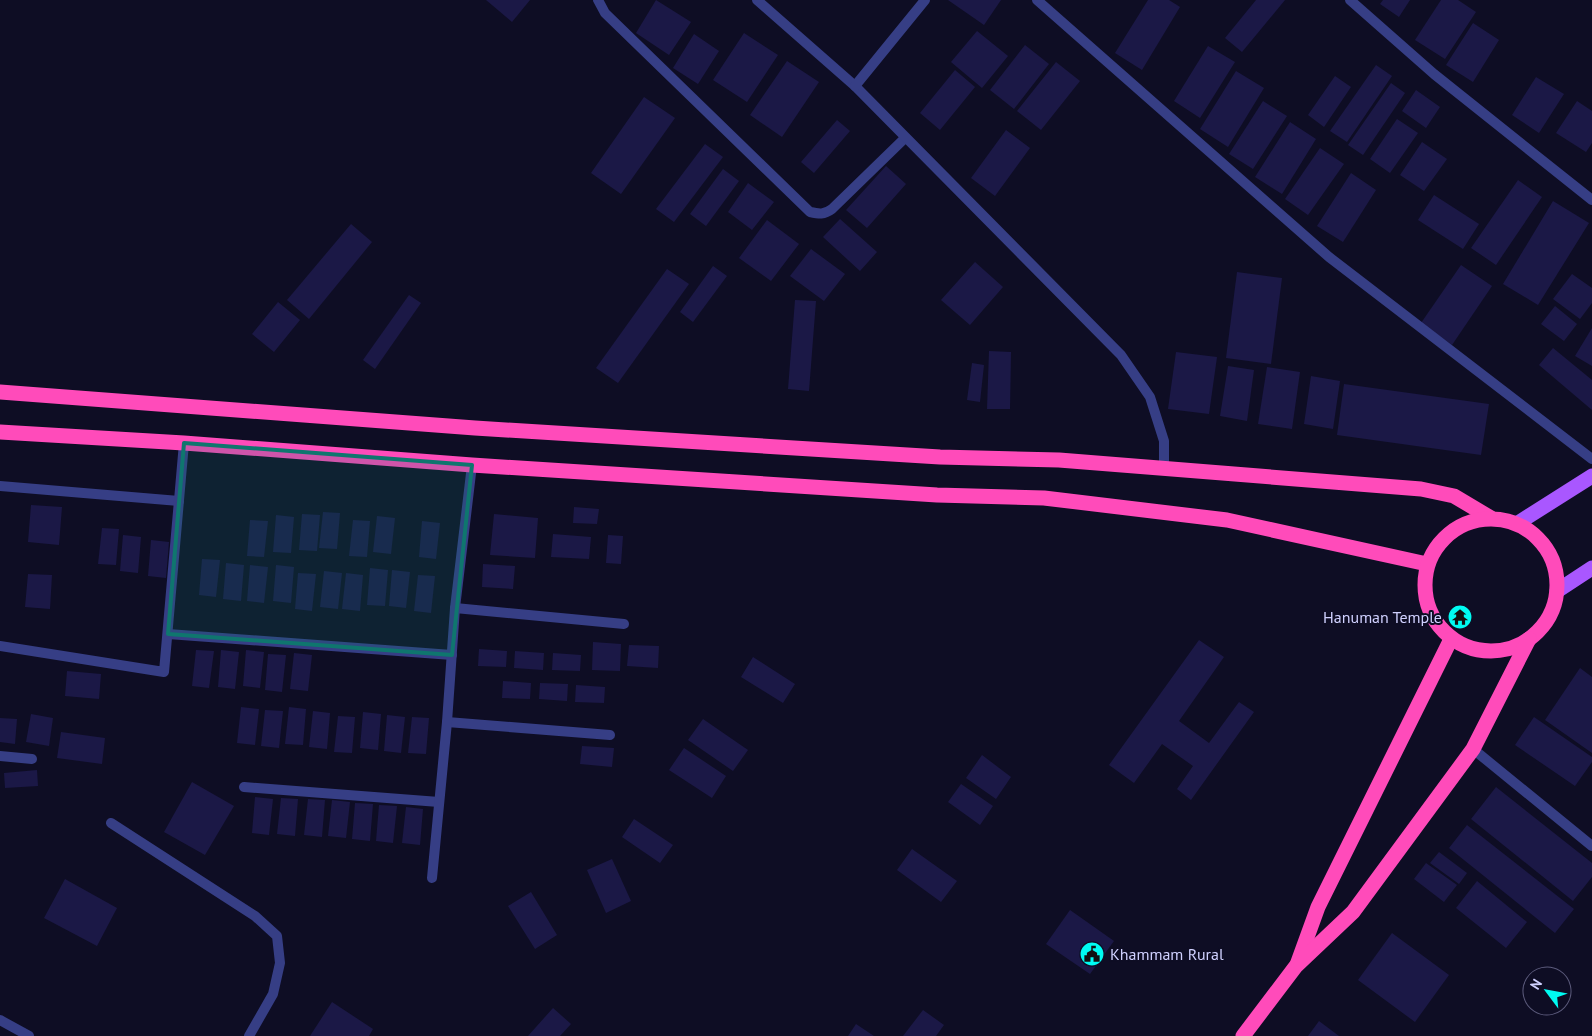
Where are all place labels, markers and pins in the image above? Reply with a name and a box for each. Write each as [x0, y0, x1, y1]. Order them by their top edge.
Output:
temple icon: Hanuman Temple [1447, 604, 1473, 630]
place label: Hanuman Temple [1323, 607, 1442, 627]
public building icon: Khammam Rural [1079, 941, 1105, 967]
place label: Khammam Rural [1110, 944, 1224, 964]

